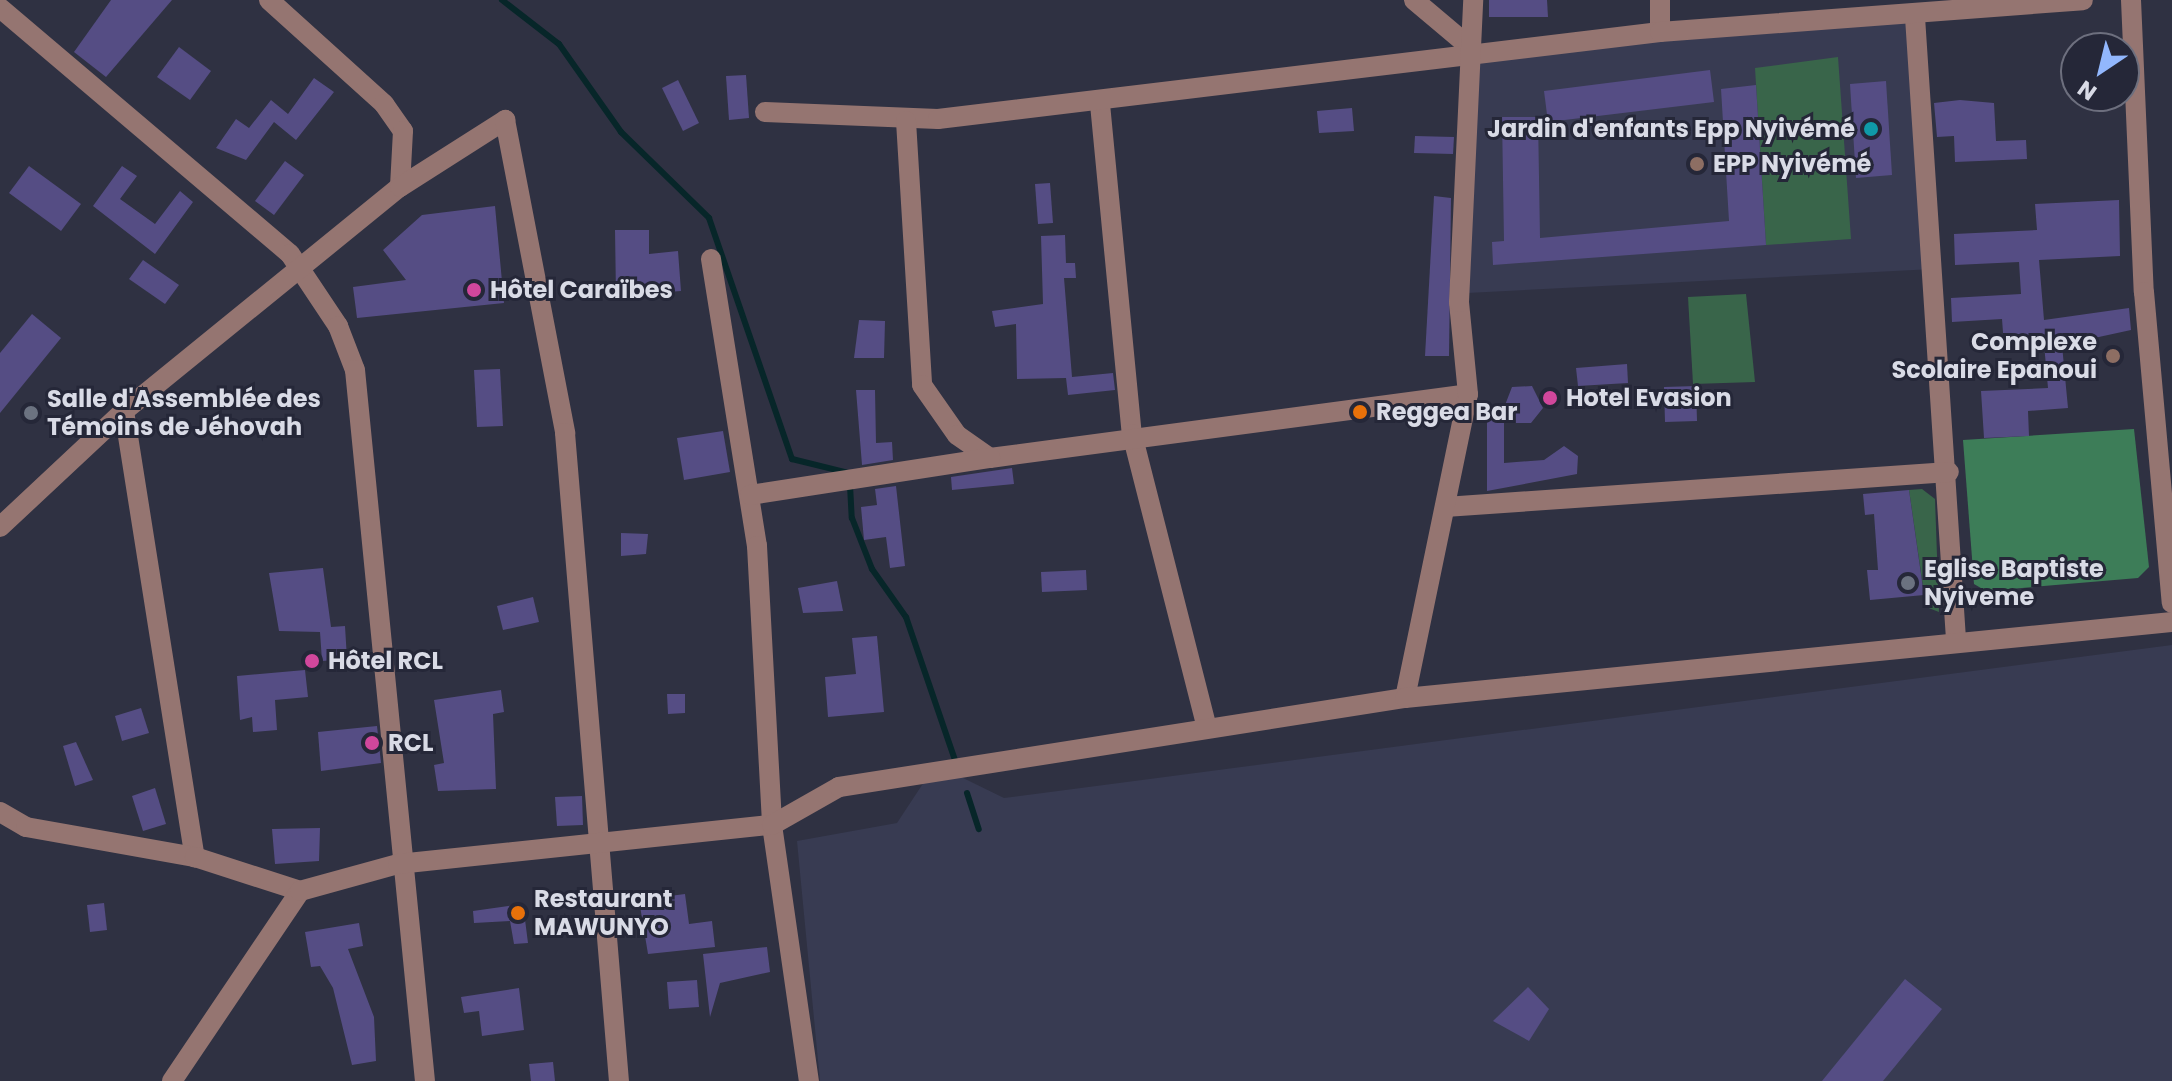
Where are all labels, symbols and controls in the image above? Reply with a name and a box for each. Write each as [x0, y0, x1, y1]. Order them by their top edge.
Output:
north arrow [2060, 32, 2140, 112]
text: N [2071, 73, 2103, 108]
place label: Jardin d'enfants Epp Nyivémé [1487, 115, 1855, 143]
marker: Jardin d'enfants Epp Nyivémé [1862, 120, 1880, 138]
place label: EPP Nyivémé [1713, 150, 1871, 178]
marker: EPP Nyivémé [1688, 155, 1706, 173]
place label: Hôtel Caraïbes [490, 276, 673, 304]
marker: Hôtel Caraïbes [465, 281, 483, 299]
place label: Complexe Scolaire Epanoui [1892, 328, 2097, 384]
marker: Complexe Scolaire Epanoui [2104, 347, 2122, 365]
place label: Hotel Evasion [1566, 384, 1732, 412]
place label: Salle d'Assemblée des Témoins de Jéhovah [47, 385, 321, 441]
marker: Hotel Evasion [1541, 389, 1559, 407]
place label: Reggea Bar [1376, 398, 1518, 426]
marker: Reggea Bar [1351, 403, 1369, 421]
marker: Salle d'Assemblée des Témoins de Jéhovah [22, 404, 40, 422]
place label: Eglise Baptiste Nyiveme [1924, 555, 2104, 611]
marker: Eglise Baptiste Nyiveme [1899, 574, 1917, 592]
place label: Hôtel RCL [328, 647, 443, 675]
marker: Hôtel RCL [303, 652, 321, 670]
place label: RCL [388, 729, 433, 757]
marker: RCL [363, 734, 381, 752]
place label: Restaurant MAWUNYO [534, 885, 673, 941]
marker: Restaurant MAWUNYO [509, 904, 527, 922]

